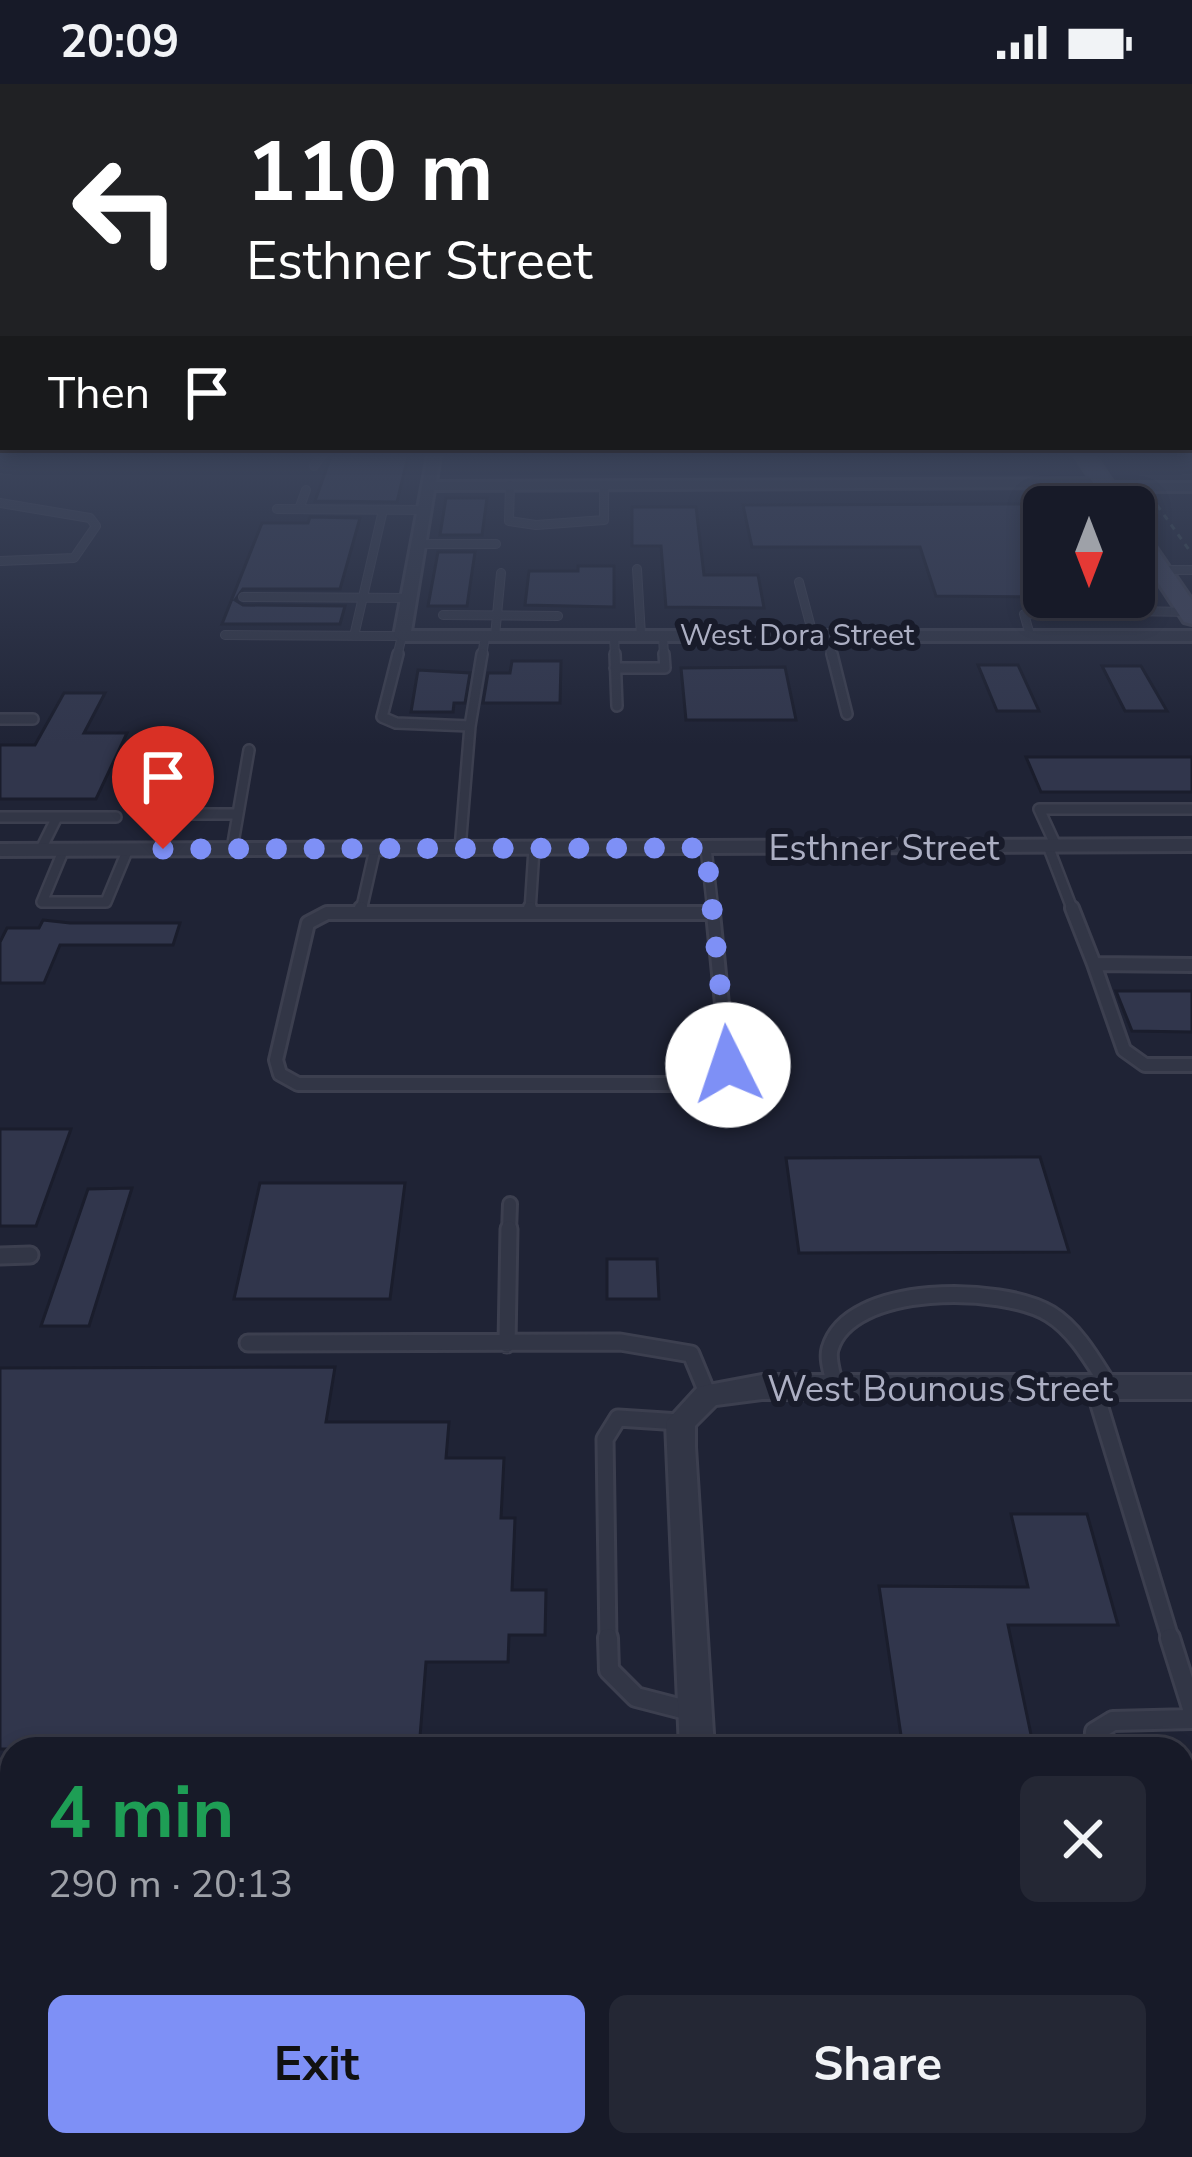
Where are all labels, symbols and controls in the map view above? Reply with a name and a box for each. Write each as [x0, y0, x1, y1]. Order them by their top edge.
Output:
text: 20:09 [60, 12, 179, 73]
text: 110 m [246, 115, 494, 230]
icon: left [48, 132, 204, 288]
text: Esthner Street [246, 224, 592, 298]
icon: arrive [174, 360, 240, 426]
text: Then [48, 363, 150, 424]
north arrow [1023, 486, 1155, 618]
map controls [1023, 486, 1155, 618]
street label: West Dora Street [680, 615, 915, 656]
pin [112, 726, 214, 849]
icon: arrive [130, 744, 196, 810]
street label: Esthner Street [769, 824, 1000, 873]
position arrow [665, 1002, 791, 1128]
street label: West Bounous Street [767, 1365, 1113, 1414]
text: 4 min [48, 1764, 234, 1862]
button: close [1020, 1776, 1146, 1902]
text: 290 m · 20:13 [48, 1858, 293, 1911]
button: Exit [48, 1995, 585, 2133]
button: Share [609, 1995, 1146, 2133]

